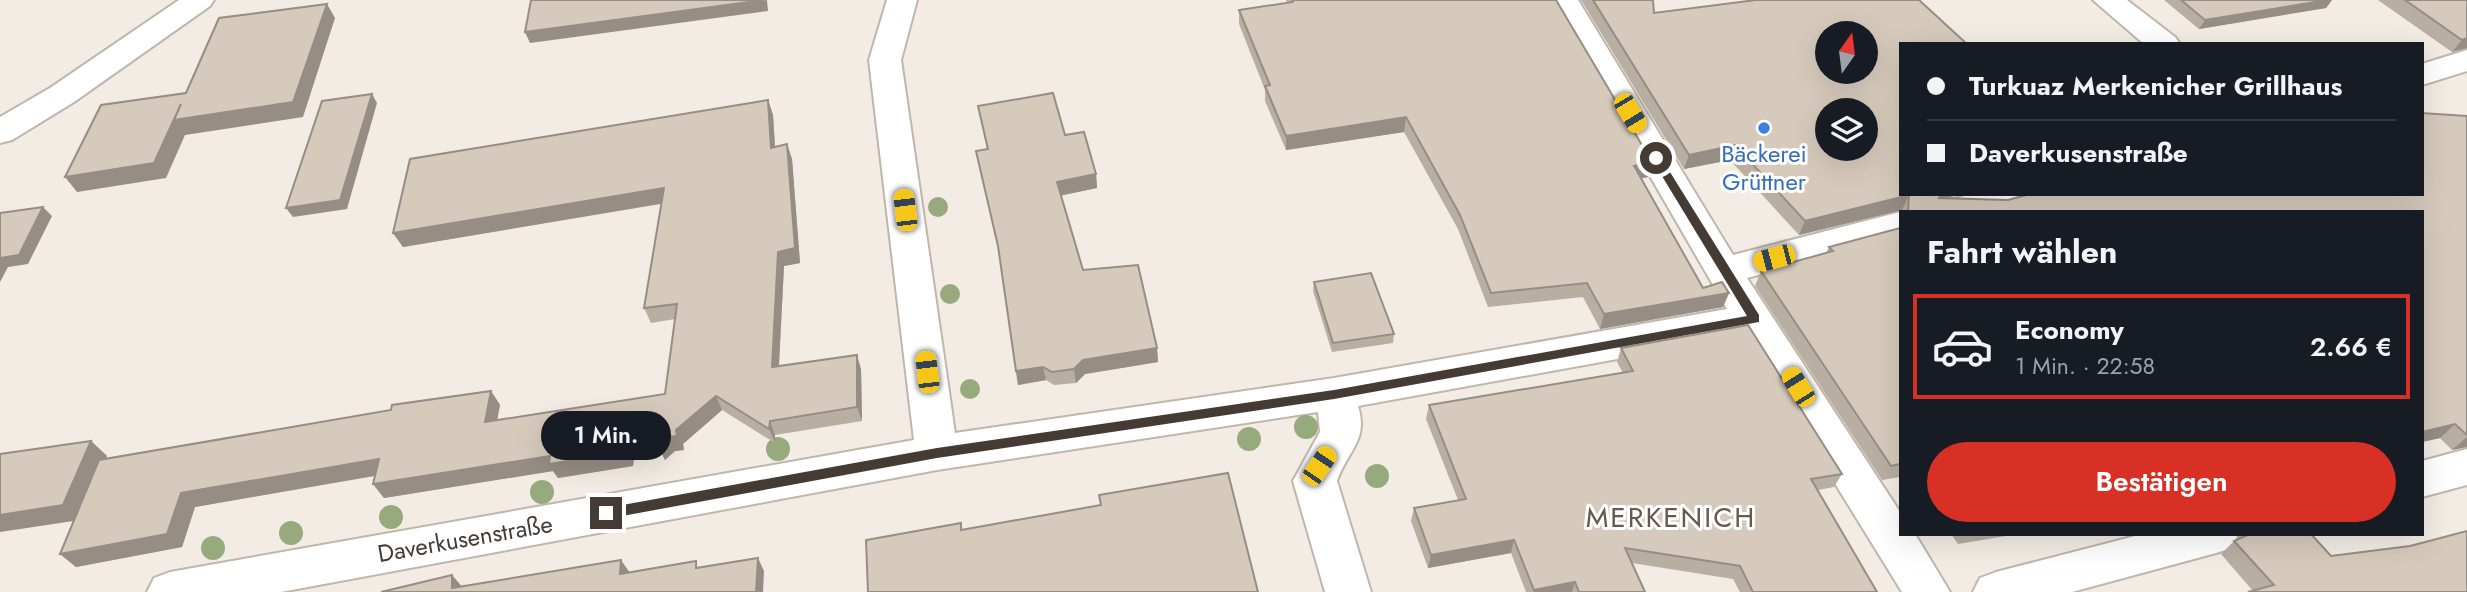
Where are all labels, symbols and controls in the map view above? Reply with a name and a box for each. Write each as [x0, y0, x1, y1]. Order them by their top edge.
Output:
north arrow [1815, 21, 1878, 84]
map controls [1815, 21, 1878, 161]
text: Turkuaz Merkenicher Grillhaus [1969, 67, 2342, 105]
car [1611, 90, 1650, 136]
button: layers [1815, 98, 1878, 161]
marker: Bäckerei Grüttner [1756, 120, 1772, 136]
text: Daverkusenstraße [1969, 134, 2188, 172]
place label: Bäckerei Grüttner [1721, 136, 1807, 199]
route start [1640, 142, 1672, 174]
car [893, 188, 918, 232]
text: Fahrt wählen [1927, 229, 2117, 275]
car [1751, 242, 1798, 274]
text: Economy [2015, 311, 2124, 349]
icon: car [1931, 315, 1994, 378]
text: 2.66 € [2310, 328, 2392, 366]
text: 1 Min. · 22:58 [2015, 349, 2155, 383]
car [915, 350, 940, 394]
car [1778, 364, 1819, 410]
callout: 1 Min. [541, 412, 671, 461]
text: 1 Min. [574, 418, 638, 452]
button: Bestätigen [1927, 442, 2396, 522]
car [1299, 443, 1340, 489]
route end [590, 497, 622, 529]
district label: MERKENICH [1586, 497, 1756, 538]
street label: Daverkusenstraße [375, 506, 555, 571]

